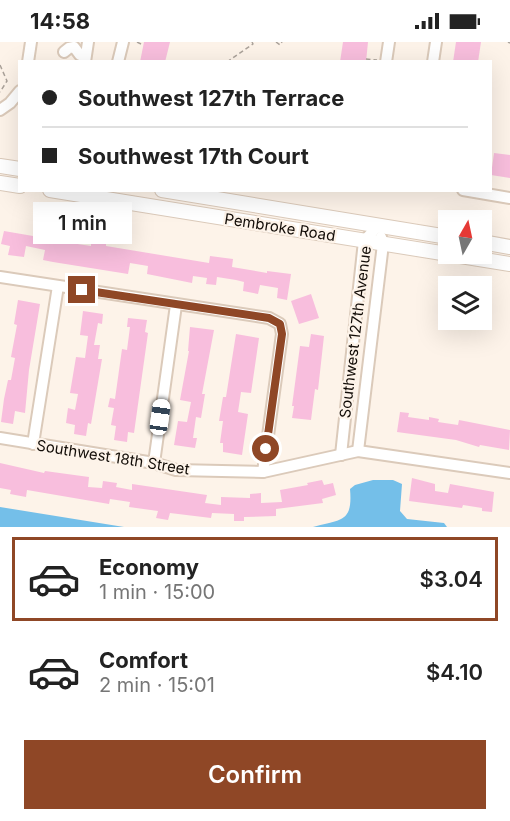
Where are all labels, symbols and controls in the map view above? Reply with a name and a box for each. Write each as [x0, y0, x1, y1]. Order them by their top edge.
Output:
text: 14:58 [30, 8, 90, 34]
text: Southwest 127th Terrace [78, 85, 344, 111]
text: Southwest 17th Court [78, 143, 309, 169]
callout: 1 min [32, 203, 132, 245]
street label: Pembroke Road [223, 209, 337, 245]
north arrow [438, 210, 492, 264]
map controls [438, 210, 492, 330]
text: 1 min [58, 211, 107, 235]
street label: Southwest 127th Avenue [335, 245, 375, 419]
route end [68, 276, 95, 303]
button: layers [438, 276, 492, 330]
car [149, 398, 171, 436]
route start [252, 435, 279, 462]
street label: Southwest 18th Street [35, 436, 191, 479]
icon: car [27, 552, 81, 606]
text: Economy [99, 554, 199, 580]
text: $3.04 [420, 566, 483, 592]
text: 1 min · 15:00 [99, 580, 215, 604]
icon: car [27, 645, 81, 699]
text: Comfort [99, 647, 188, 673]
text: $4.10 [426, 659, 483, 685]
text: 2 min · 15:01 [99, 673, 215, 697]
button: Confirm [24, 740, 486, 809]

